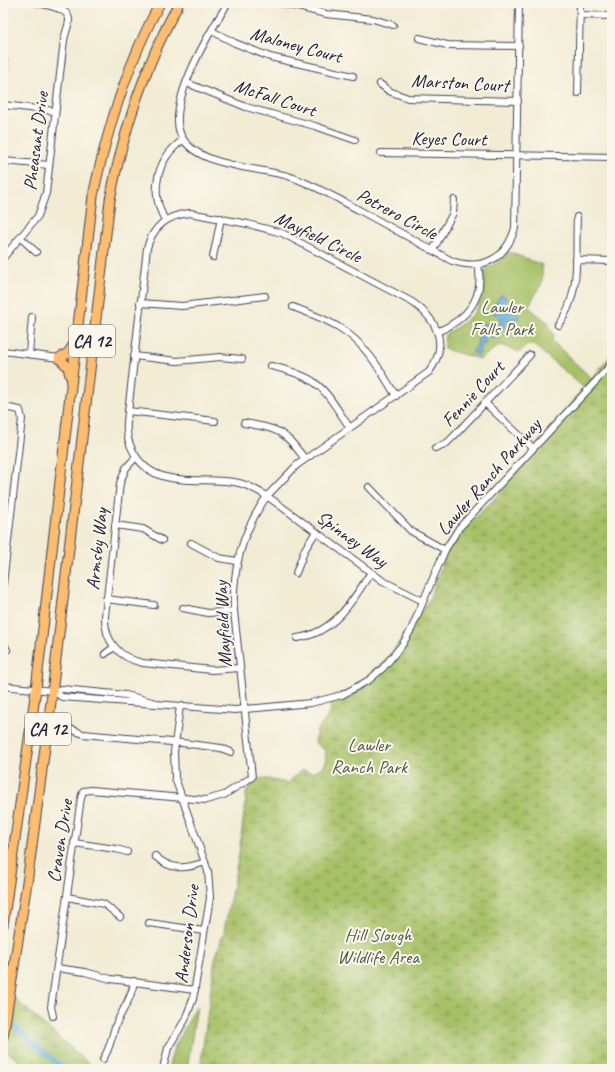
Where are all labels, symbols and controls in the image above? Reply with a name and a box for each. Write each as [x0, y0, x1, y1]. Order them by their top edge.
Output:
street label: Maloney Court [248, 21, 346, 69]
street label: Marston Court [411, 68, 512, 98]
street label: McFall Court [231, 74, 320, 123]
street label: Pheasant Drive [18, 89, 54, 192]
street label: Keyes Court [411, 126, 488, 152]
street label: Potrero Circle [353, 183, 443, 246]
street label: Mayfield Circle [271, 206, 367, 269]
park label: Lawler Falls Park [470, 295, 535, 341]
road number: CA 12 [69, 325, 115, 357]
street label: Fennie Court [436, 355, 511, 432]
street label: Lawler Ranch Parkway [432, 412, 547, 540]
street label: Armsby Way [81, 505, 113, 591]
street label: Spinney Way [312, 505, 394, 574]
street label: Mayfield Way [209, 579, 237, 668]
road number: CA 12 [25, 713, 71, 745]
park label: Lawler Ranch Park [331, 733, 408, 779]
street label: Craven Drive [42, 796, 79, 884]
street label: Anderson Drive [169, 882, 205, 984]
park label: Hill Slough Wildlife Area [337, 923, 420, 969]

